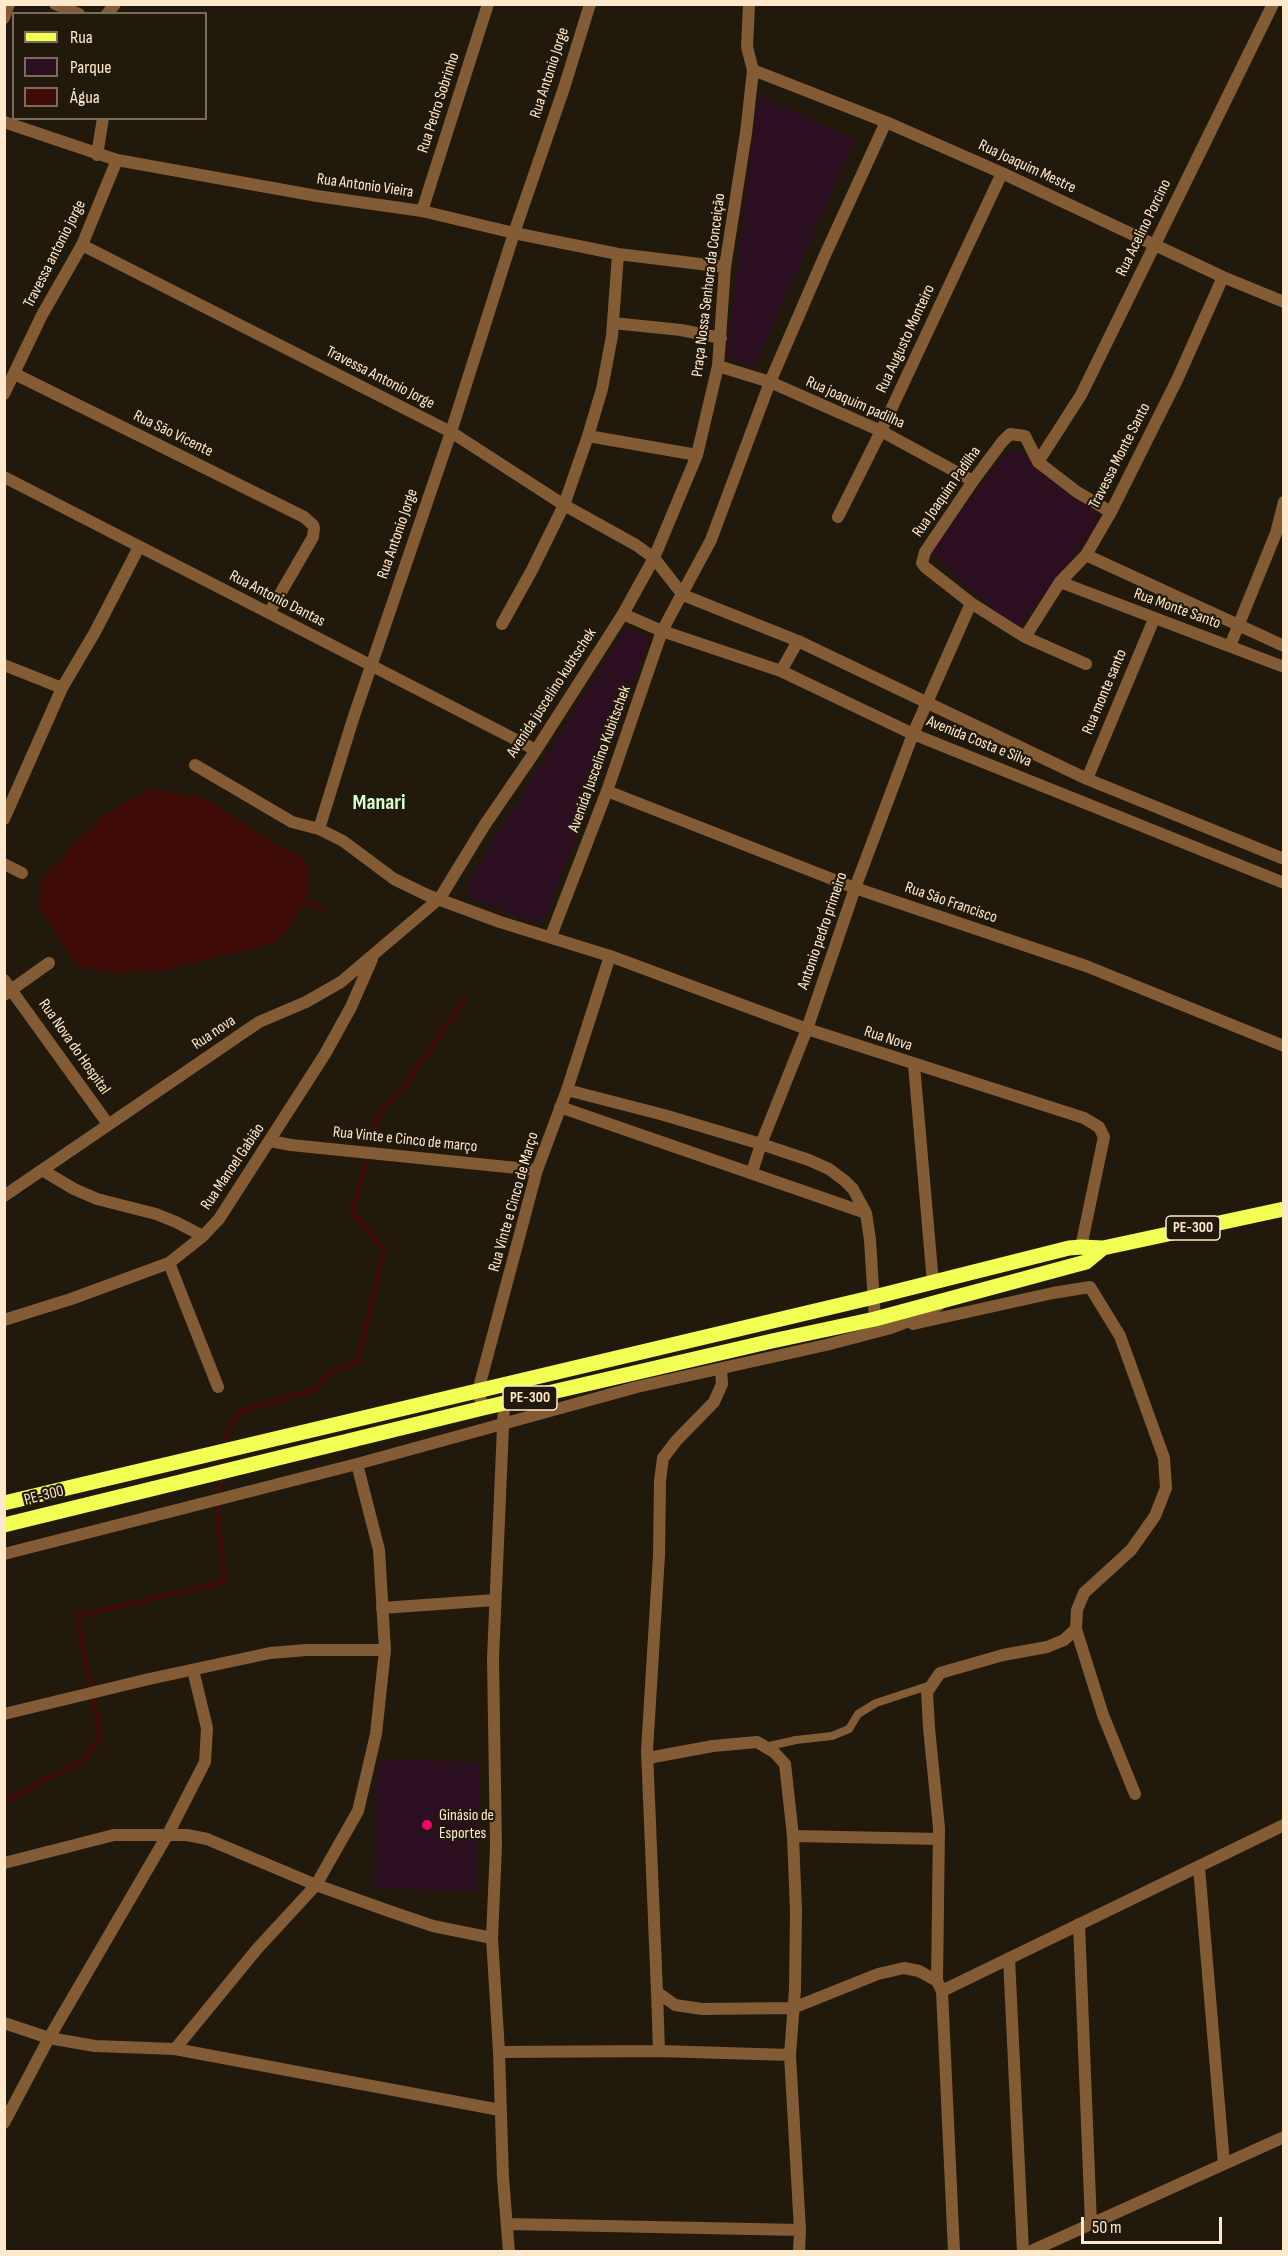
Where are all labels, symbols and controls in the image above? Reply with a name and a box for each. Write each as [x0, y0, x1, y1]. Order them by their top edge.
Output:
legend [12, 12, 207, 120]
street label: Rua Antonio Jorge [526, 25, 574, 121]
text: Rua [70, 27, 93, 48]
street label: Rua Pedro Sobrinho [414, 50, 464, 156]
text: Parque [70, 57, 111, 78]
text: Água [70, 87, 100, 108]
street label: Rua Joaquim Mestre [975, 136, 1079, 198]
street label: Rua Antonio Vieira [315, 170, 415, 202]
street label: Rua Acelino Porcino [1112, 176, 1176, 280]
street label: Praça Nossa Senhora da Conceição [688, 192, 730, 378]
street label: Travessa antonio jorge [20, 197, 90, 311]
street label: Rua Augusto Monteiro [873, 282, 939, 396]
street label: Travessa Antonio Jorge [322, 342, 438, 414]
street label: Rua joaquim padilha [803, 373, 907, 433]
street label: Travessa Monte Santo [1085, 400, 1155, 512]
street label: Rua São Vicente [130, 407, 216, 461]
street label: Rua Joaquim Padilha [909, 443, 985, 541]
street label: Rua Antonio Jorge [374, 486, 422, 582]
street label: Rua Antonio Dantas [226, 567, 328, 631]
street label: Rua Monte Santo [1131, 584, 1223, 634]
street label: Avenida juscelino kubtschek [503, 625, 601, 761]
street label: Rua monte santo [1078, 647, 1132, 737]
street label: Avenida Juscelino Kubitschek [565, 683, 635, 835]
street label: Avenida Costa e Silva [924, 712, 1034, 772]
district label: Manari [353, 790, 405, 816]
street label: Antonio pedro primeiro [794, 870, 852, 992]
street label: Rua São Francisco [902, 878, 1000, 928]
street label: Rua Nova do Hospital [34, 996, 114, 1098]
street label: Rua nova [189, 1012, 239, 1054]
street label: Rua Nova [861, 1022, 915, 1056]
street label: Rua Manoel Gabião [197, 1120, 269, 1214]
street label: Rua Vinte e Cinco de março [332, 1123, 478, 1157]
street label: Rua Vinte e Cinco de Março [485, 1130, 543, 1274]
road number: PE-300 [1166, 1216, 1220, 1240]
road number: PE-300 [503, 1386, 557, 1410]
street label: PE-300 [22, 1482, 66, 1510]
place label: Ginásio de Esportes [439, 1806, 494, 1844]
marker: Ginásio de Esportes [420, 1818, 434, 1832]
scale bar [1084, 2205, 1225, 2243]
text: 50 m [1092, 2217, 1122, 2238]

